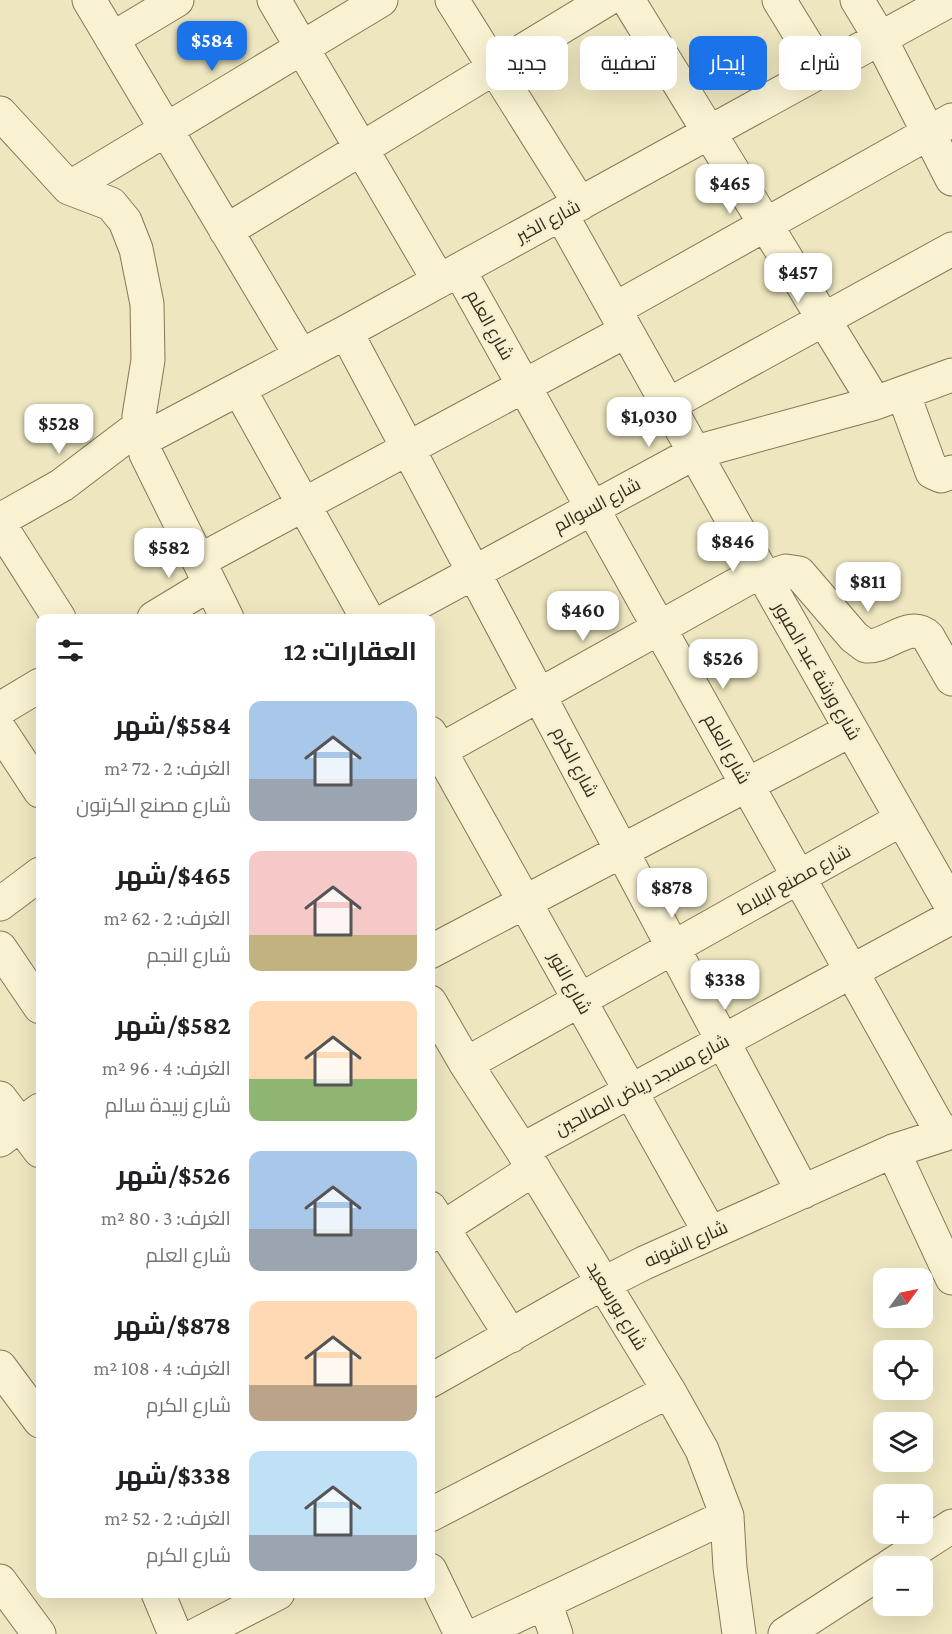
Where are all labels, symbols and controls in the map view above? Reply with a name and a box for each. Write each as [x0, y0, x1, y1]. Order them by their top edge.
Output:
pin: $584 [176, 21, 248, 72]
text: $584 [191, 29, 233, 51]
chip: جديد [486, 36, 568, 90]
chip: تصفية [580, 36, 677, 90]
chip: إيجار [689, 36, 767, 90]
chip: شراء [779, 36, 861, 90]
pin: $465 [694, 164, 766, 215]
text: $465 [709, 172, 751, 194]
street label: شارع الخير [512, 196, 584, 248]
pin: $457 [762, 253, 834, 304]
text: $457 [778, 261, 818, 283]
street label: شارع العلم [461, 287, 517, 364]
pin: $1,030 [600, 397, 698, 448]
pin: $528 [23, 404, 95, 455]
text: $1,030 [621, 405, 677, 427]
text: $528 [38, 412, 80, 434]
street label: شارع السوالم [550, 474, 645, 538]
pin: $846 [697, 522, 769, 573]
pin: $582 [133, 528, 205, 579]
text: $846 [711, 530, 755, 552]
text: $582 [148, 536, 190, 558]
pin: $811 [832, 562, 904, 613]
text: $811 [850, 570, 886, 592]
pin: $460 [547, 591, 619, 642]
street label: شارع ورشة عبد الصبور [767, 598, 865, 745]
text: $460 [561, 599, 605, 621]
icon: filters [54, 634, 87, 667]
text: العقارات: 12 [284, 637, 417, 666]
pin: $526 [687, 639, 759, 690]
text: $526 [703, 647, 743, 669]
text: $584/شهر [115, 711, 231, 740]
street label: شارع العلم [698, 711, 754, 788]
street label: شارع الكرم [546, 724, 602, 801]
icon: home [297, 725, 369, 797]
text: الغرف: 2 · 72 m² [104, 757, 231, 779]
text: شارع مصنع الكرتون [76, 794, 231, 816]
street label: شارع مصنع البلاط [734, 841, 855, 921]
text: $465/شهر [116, 861, 231, 890]
pin: $878 [636, 868, 708, 919]
icon: home [297, 875, 369, 947]
text: $878 [651, 876, 693, 898]
text: الغرف: 2 · 62 m² [104, 907, 231, 929]
text: شارع النجم [147, 944, 231, 966]
street label: شارع النور [542, 947, 595, 1019]
pin: $338 [689, 960, 761, 1011]
text: $338 [704, 968, 746, 990]
text: $582/شهر [116, 1011, 231, 1040]
icon: home [297, 1025, 369, 1097]
street label: شارع مسجد رياض الصالحين [551, 1031, 733, 1141]
text: الغرف: 4 · 96 m² [102, 1057, 231, 1079]
text: شارع زبيدة سالم [105, 1094, 231, 1116]
text: $526/شهر [117, 1161, 231, 1190]
icon: home [297, 1175, 369, 1247]
text: الغرف: 3 · 80 m² [101, 1207, 231, 1229]
street label: شارع الشونه [641, 1217, 732, 1273]
text: شارع العلم [146, 1244, 231, 1266]
street label: شارع بورسعيد [581, 1258, 651, 1355]
north arrow [873, 1268, 933, 1328]
map controls [873, 1268, 933, 1616]
text: $878/شهر [115, 1311, 231, 1340]
icon: home [297, 1325, 369, 1397]
button: locate [873, 1340, 933, 1400]
text: الغرف: 4 · 108 m² [94, 1357, 231, 1379]
text: شارع الكرم [146, 1394, 231, 1416]
button: layers [873, 1412, 933, 1472]
text: $338/شهر [116, 1461, 231, 1490]
icon: home [297, 1475, 369, 1547]
button: + [873, 1484, 933, 1544]
text: الغرف: 2 · 52 m² [104, 1507, 231, 1529]
text: شارع الكرم [146, 1544, 231, 1566]
button: − [873, 1556, 933, 1616]

